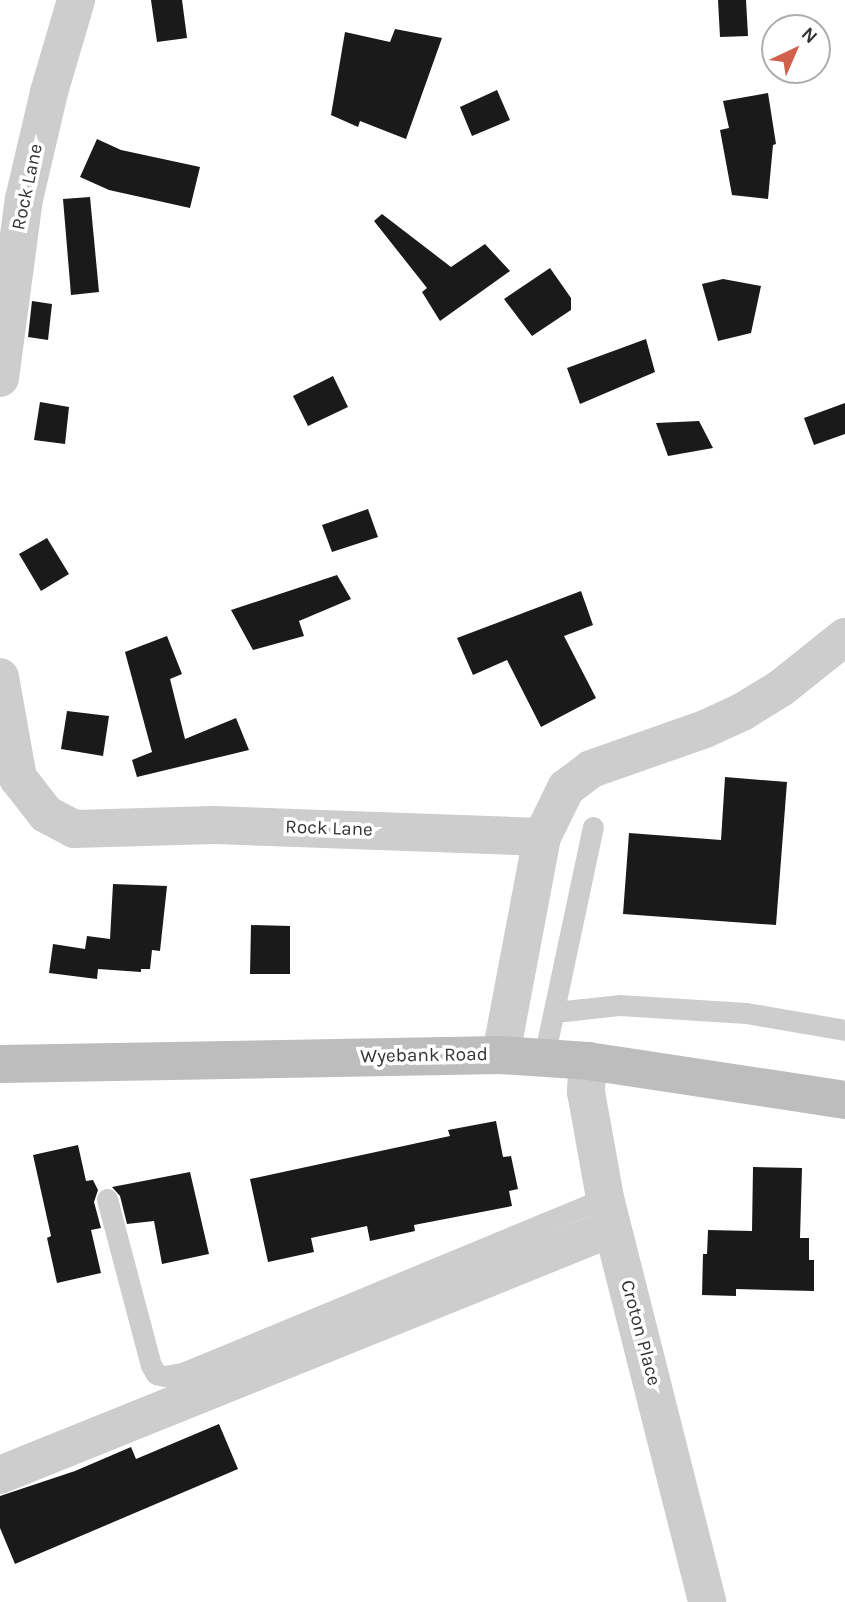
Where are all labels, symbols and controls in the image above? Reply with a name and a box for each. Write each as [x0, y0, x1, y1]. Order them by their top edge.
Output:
north arrow [761, 14, 831, 84]
text: N [797, 23, 822, 48]
street label: Rock Lane [8, 142, 48, 232]
street label: Rock Lane [285, 816, 373, 842]
street label: Wyebank Road [360, 1043, 488, 1069]
street label: Croton Place [615, 1278, 665, 1388]

